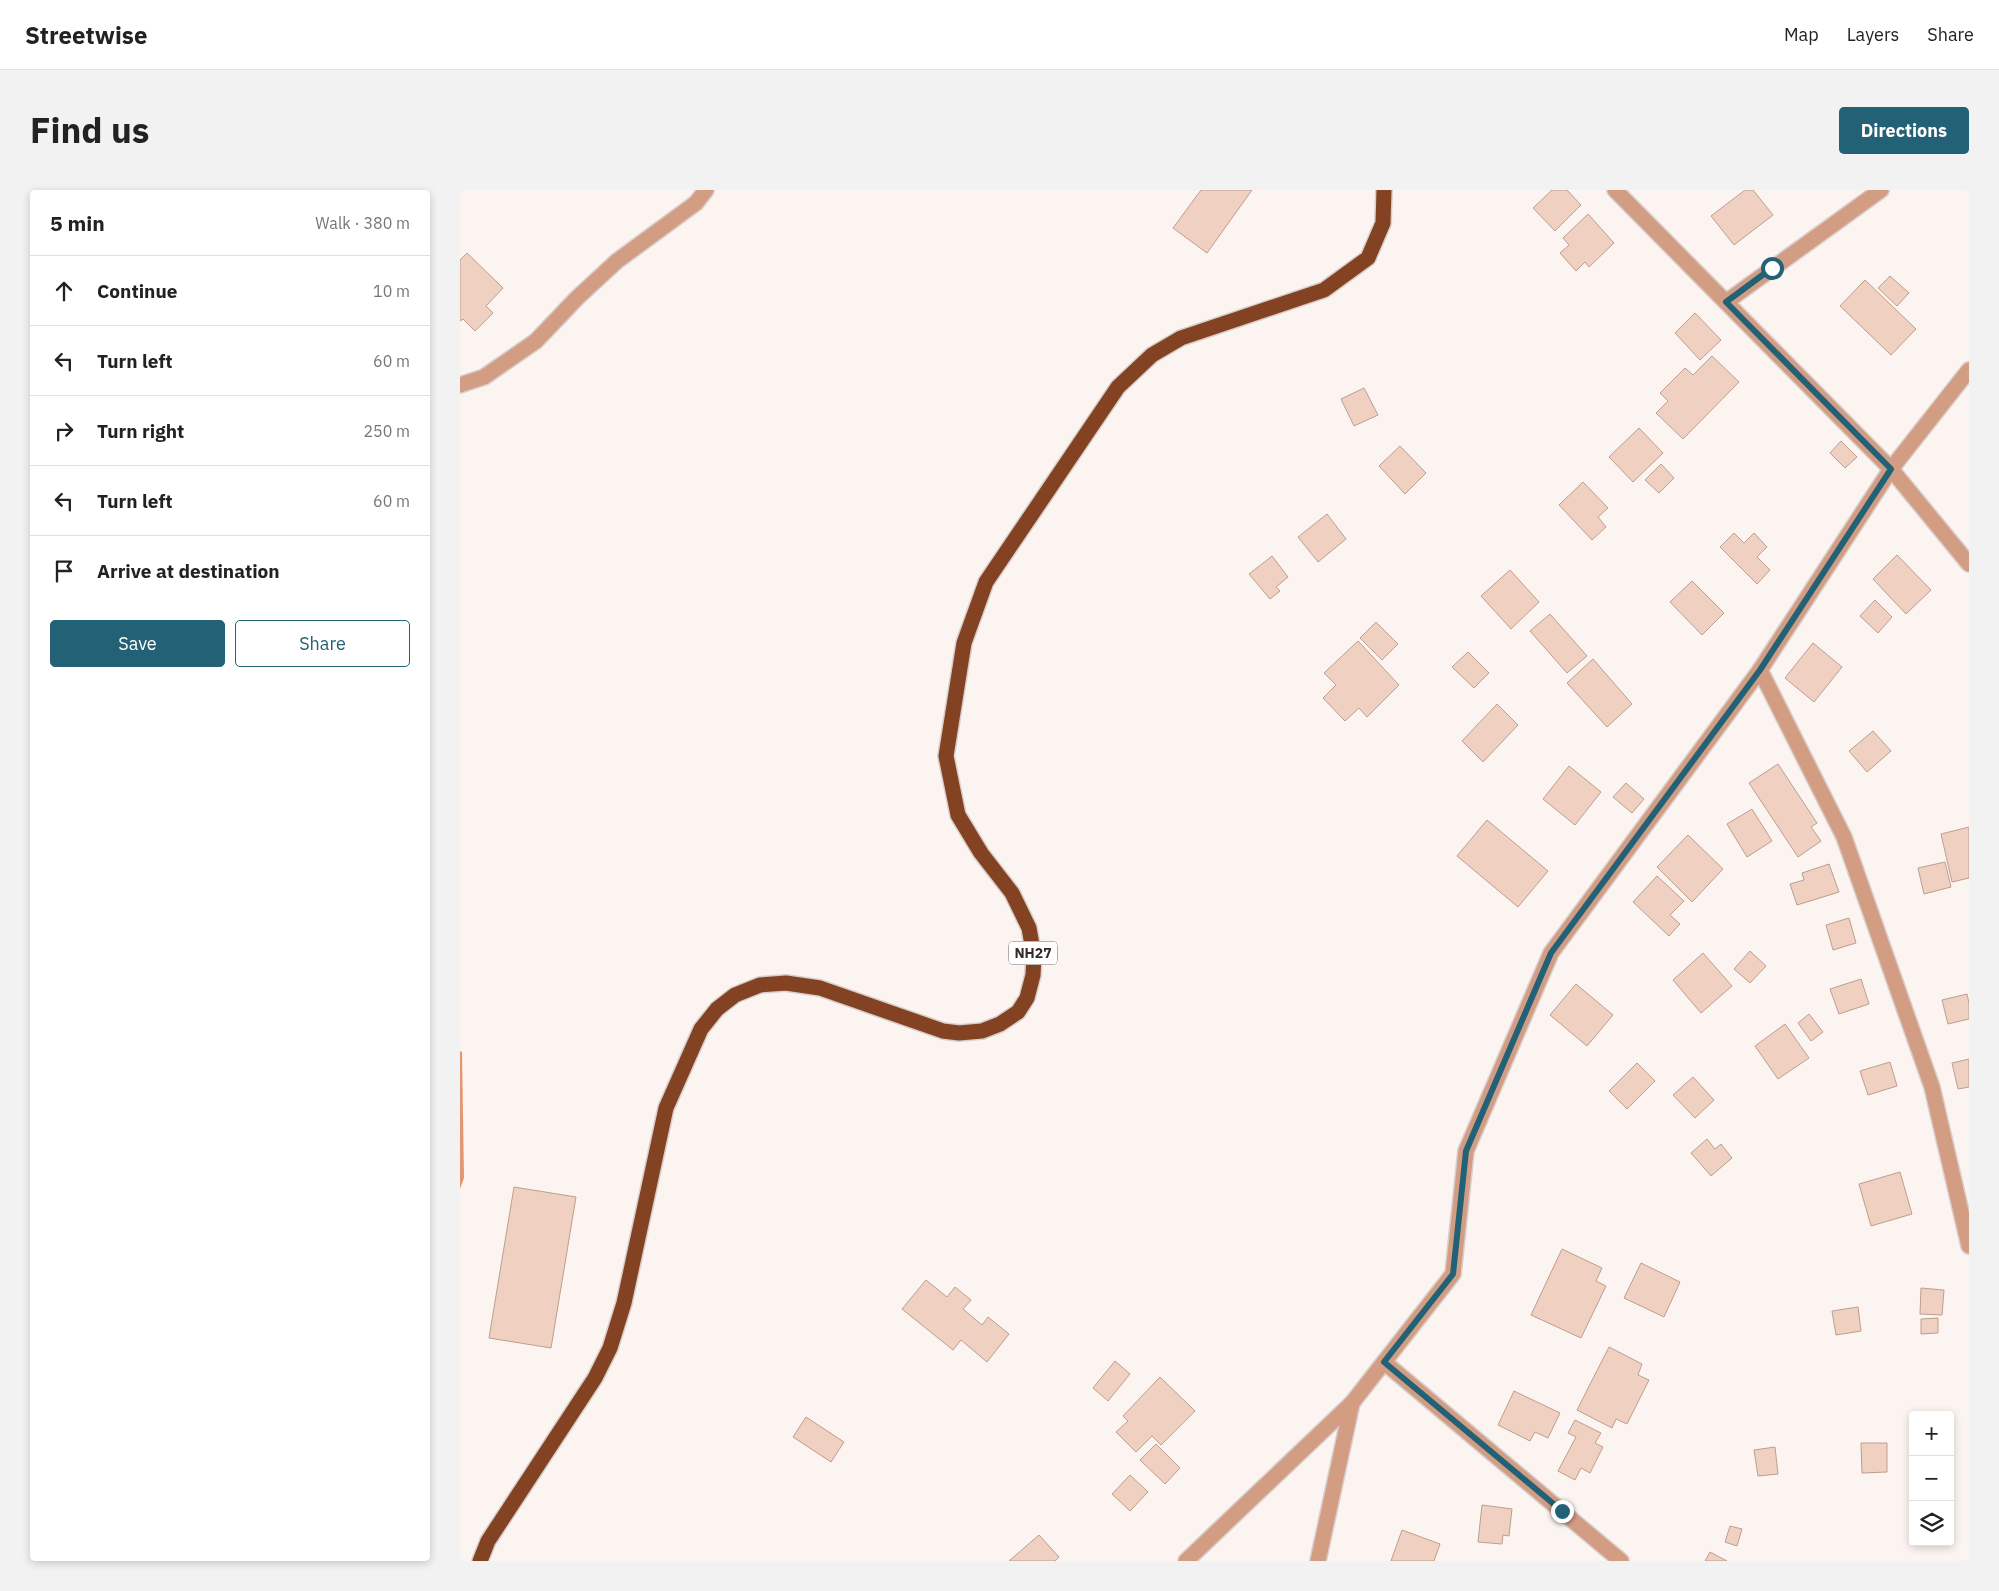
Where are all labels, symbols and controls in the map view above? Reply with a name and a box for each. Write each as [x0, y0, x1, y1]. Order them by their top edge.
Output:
text: Streetwise [25, 19, 147, 51]
text: Map [1784, 23, 1819, 46]
text: Layers [1847, 23, 1899, 46]
text: Share [1927, 23, 1974, 46]
text: Find us [30, 107, 149, 153]
button: Directions [1839, 107, 1969, 154]
text: 5 min [50, 209, 105, 237]
text: Walk · 380 m [315, 213, 410, 233]
route start [1761, 257, 1784, 280]
icon: ahead [50, 277, 78, 305]
text: Continue [97, 279, 177, 303]
text: 10 m [373, 281, 410, 301]
icon: left [50, 347, 78, 375]
text: Turn left [97, 349, 173, 373]
text: 60 m [373, 351, 410, 371]
icon: right [50, 417, 78, 445]
text: Turn right [97, 419, 184, 443]
text: 250 m [363, 421, 410, 441]
icon: left [50, 487, 78, 515]
text: Turn left [97, 489, 173, 513]
text: 60 m [373, 491, 410, 511]
icon: arrive [50, 557, 78, 585]
text: Arrive at destination [97, 559, 280, 583]
button: Save [50, 620, 225, 667]
button: Share [235, 620, 410, 667]
road number: NH27 [1009, 941, 1057, 964]
map controls [1909, 1411, 1954, 1546]
button: + [1909, 1411, 1954, 1456]
button: − [1909, 1456, 1954, 1501]
route end [1551, 1500, 1574, 1523]
button: layers [1909, 1501, 1954, 1546]

